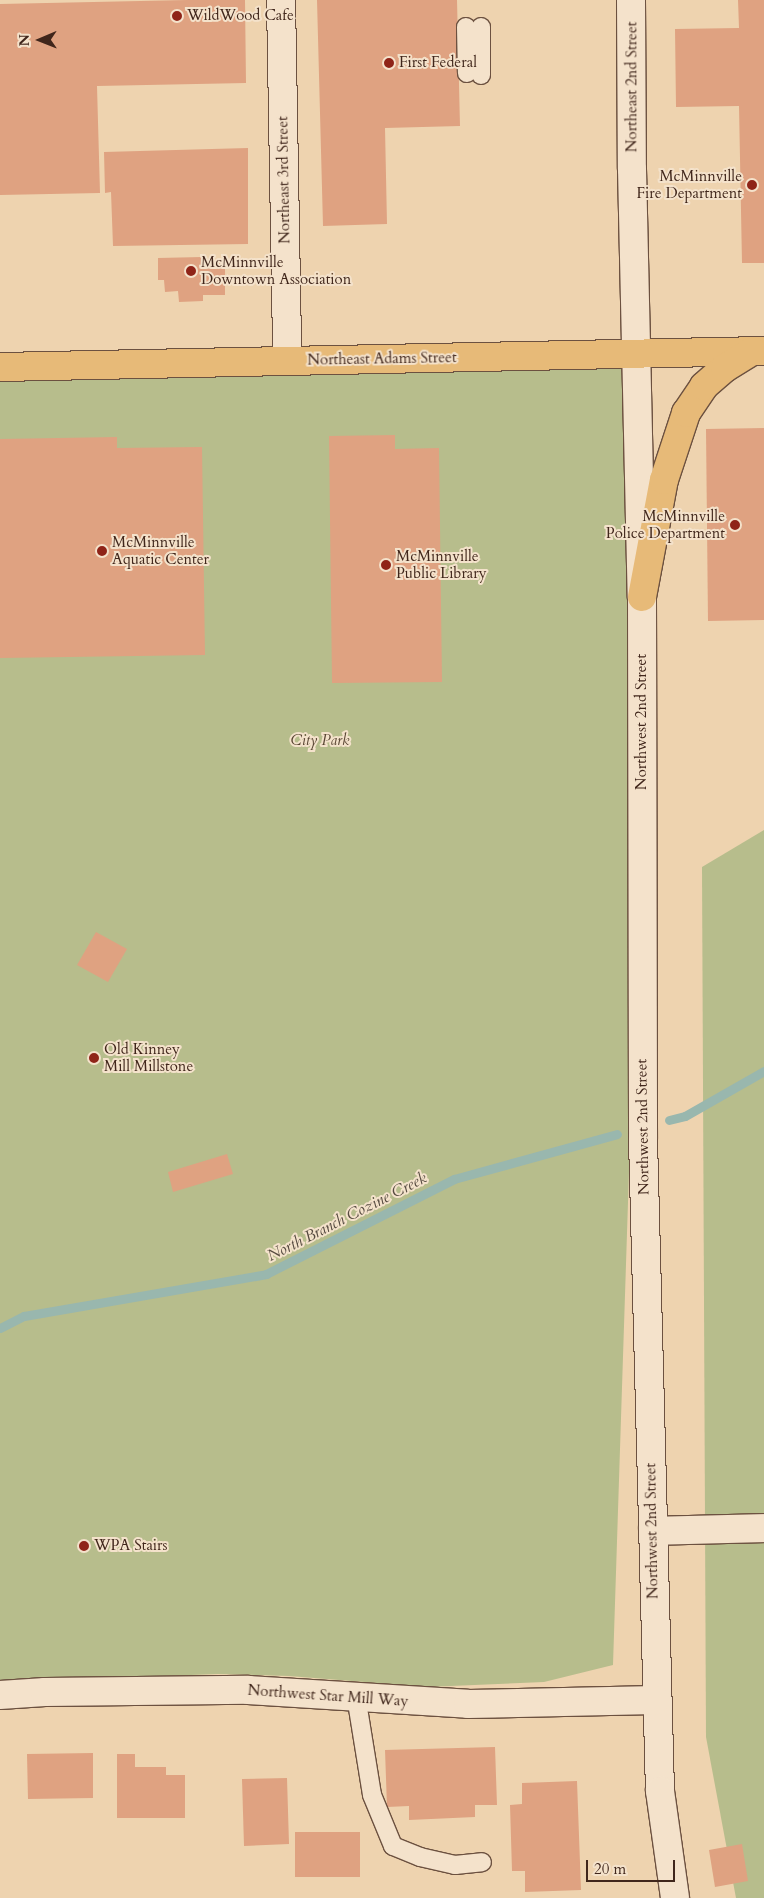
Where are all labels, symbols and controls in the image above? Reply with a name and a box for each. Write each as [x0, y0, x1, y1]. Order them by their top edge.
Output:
place label: WildWood Cafe [187, 7, 294, 25]
marker: WildWood Cafe [171, 10, 183, 22]
north arrow [15, 15, 65, 65]
street label: Northeast 2nd Street [623, 22, 641, 152]
text: N [15, 34, 34, 47]
place label: First Federal [399, 54, 477, 72]
marker: First Federal [383, 57, 395, 69]
street label: Northeast 3rd Street [274, 116, 294, 244]
place label: McMinnville Fire Department [636, 167, 742, 202]
marker: McMinnville Fire Department [746, 179, 758, 191]
place label: McMinnville Downtown Association [201, 253, 351, 288]
marker: McMinnville Downtown Association [185, 265, 197, 277]
street label: Northeast Adams Street [307, 349, 457, 369]
place label: McMinnville Police Department [606, 507, 725, 542]
marker: McMinnville Police Department [729, 519, 741, 531]
place label: McMinnville Aquatic Center [112, 533, 209, 568]
marker: McMinnville Aquatic Center [96, 545, 108, 557]
place label: McMinnville Public Library [396, 547, 487, 582]
marker: McMinnville Public Library [380, 559, 392, 571]
street label: Northwest 2nd Street [633, 654, 651, 790]
park label: City Park [291, 732, 349, 750]
place label: Old Kinney Mill Millstone [104, 1040, 193, 1075]
marker: Old Kinney Mill Millstone [88, 1052, 100, 1064]
street label: Northwest 2nd Street [633, 1059, 653, 1195]
water label: North Branch Cozine Creek [264, 1168, 430, 1266]
street label: Northwest 2nd Street [642, 1463, 662, 1599]
place label: WPA Stairs [94, 1537, 168, 1555]
marker: WPA Stairs [78, 1540, 90, 1552]
street label: Northwest Star Mill Way [247, 1681, 409, 1711]
scale bar [589, 1850, 678, 1882]
text: 20 m [594, 1859, 626, 1879]

